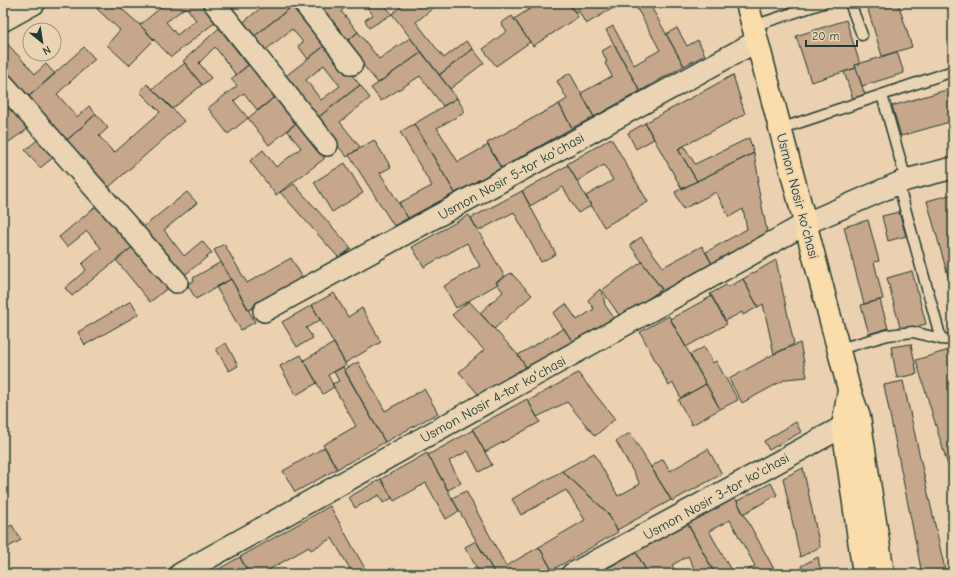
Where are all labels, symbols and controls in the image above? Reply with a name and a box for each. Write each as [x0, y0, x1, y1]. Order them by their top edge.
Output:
north arrow [22, 22, 62, 62]
scale bar [806, 22, 857, 48]
text: 20 m [812, 29, 840, 43]
text: N [40, 43, 53, 58]
street label: Usmon Nosir 5-tor koʻchasi [435, 129, 587, 224]
street label: Usmon Nosir ko‘chasi [773, 131, 823, 261]
street label: Usmon Nosir 4-tor koʻchasi [417, 352, 569, 447]
street label: Usmon Nosir 3-tor koʻchasi [640, 449, 792, 544]

